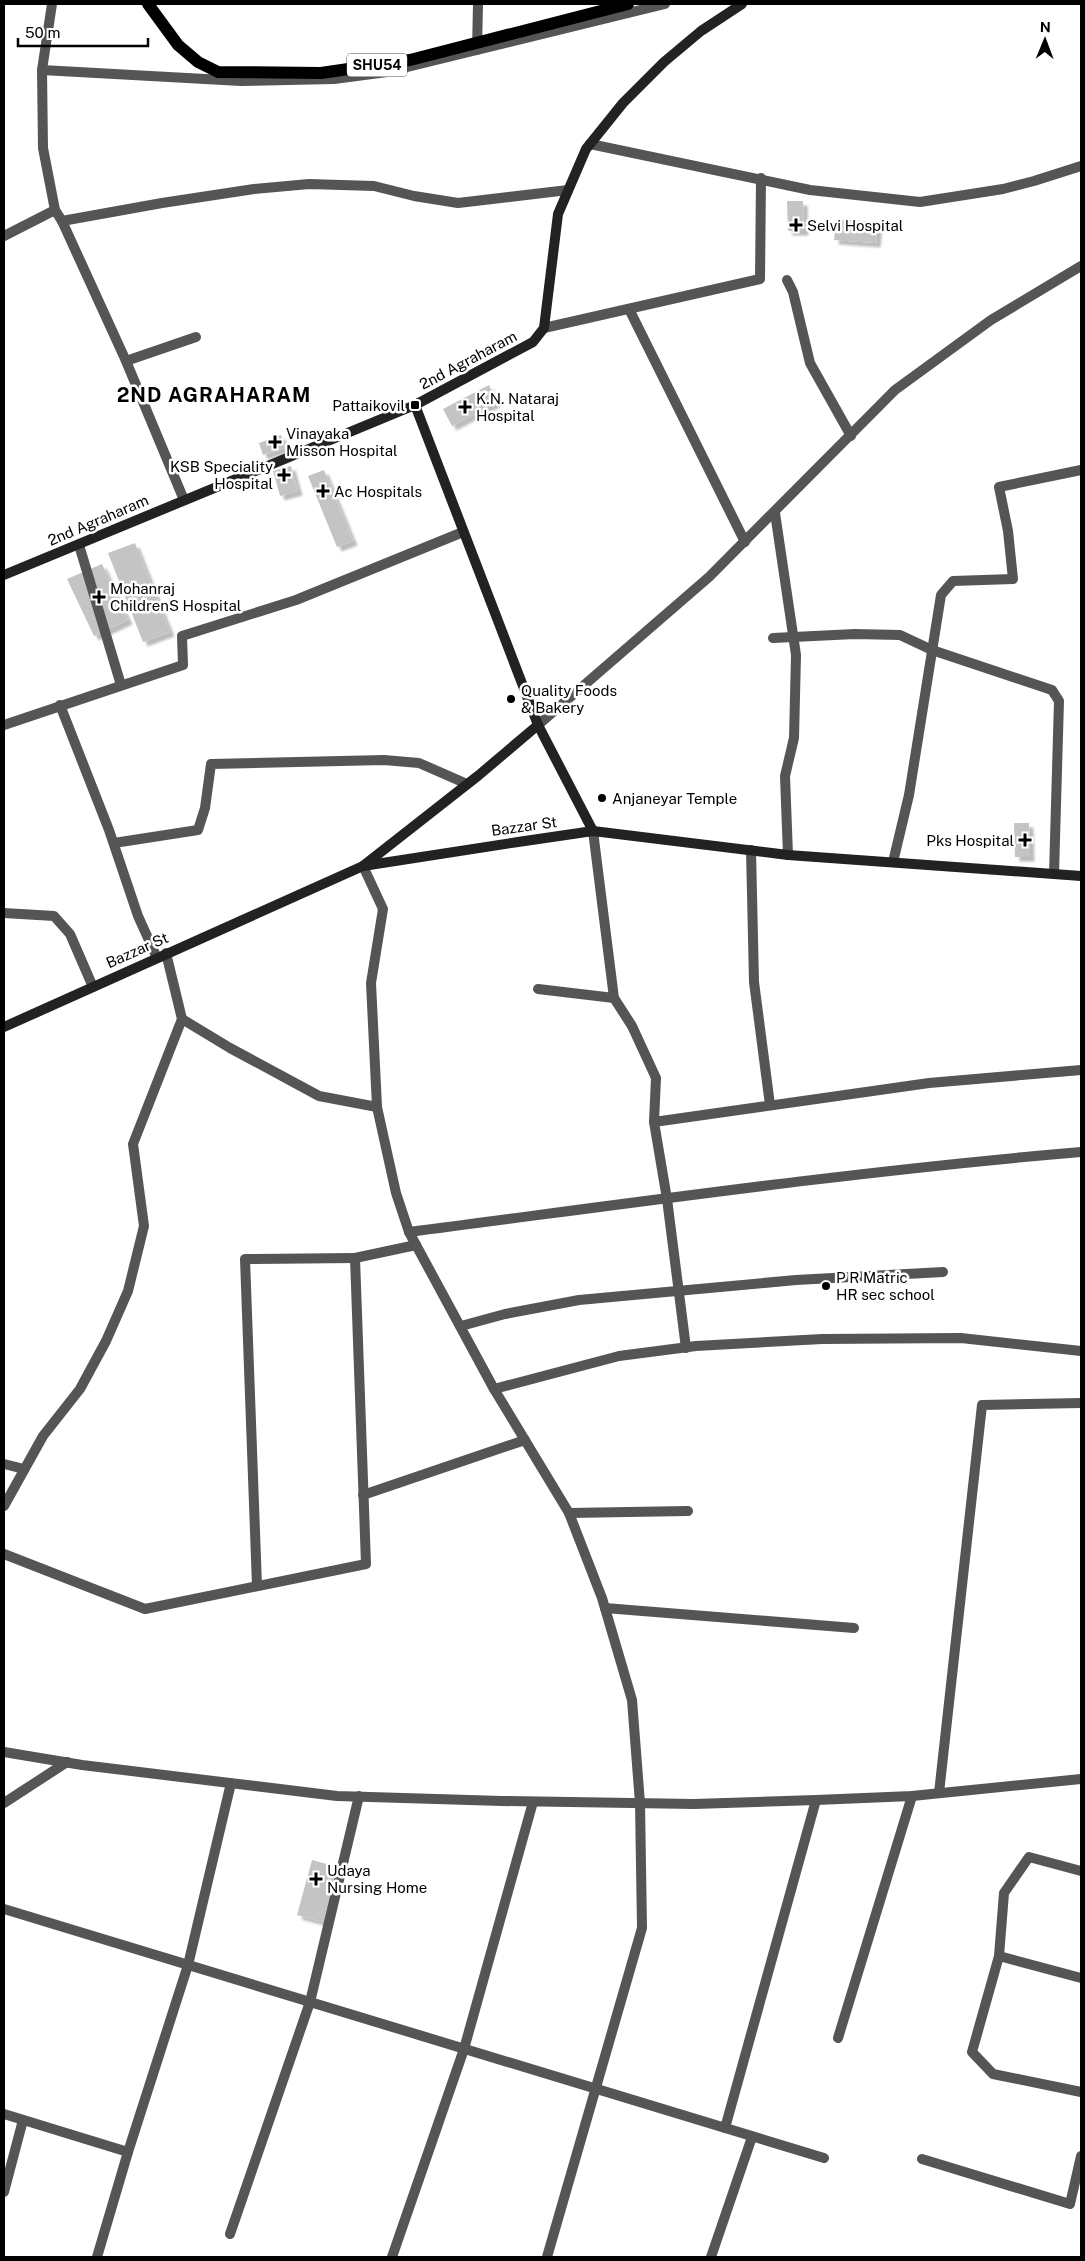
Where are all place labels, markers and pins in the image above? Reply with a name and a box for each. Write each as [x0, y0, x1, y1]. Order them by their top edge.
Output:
place label: Selvi Hospital [807, 217, 903, 234]
marker: Selvi Hospital [789, 218, 803, 232]
place label: K.N. Nataraj Hospital [476, 390, 559, 424]
place label: Pattaikovil [332, 397, 405, 414]
marker: Pattaikovil [409, 399, 421, 411]
marker: K.N. Nataraj Hospital [458, 400, 472, 414]
place label: Vinayaka Misson Hospital [286, 425, 398, 459]
marker: Vinayaka Misson Hospital [268, 435, 282, 449]
place label: KSB Speciality Hospital [170, 458, 273, 492]
marker: KSB Speciality Hospital [277, 468, 291, 482]
place label: Ac Hospitals [334, 483, 422, 500]
marker: Ac Hospitals [316, 484, 330, 498]
place label: Mohanraj ChildrenS Hospital [110, 580, 241, 614]
marker: Mohanraj ChildrenS Hospital [92, 590, 106, 604]
place label: Quality Foods & Bakery [521, 682, 617, 716]
marker: Quality Foods & Bakery [505, 693, 517, 705]
place label: Anjaneyar Temple [612, 790, 737, 807]
marker: Anjaneyar Temple [596, 792, 608, 804]
place label: Pks Hospital [926, 832, 1014, 849]
marker: Pks Hospital [1018, 833, 1032, 847]
place label: P R Matric HR sec school [836, 1269, 935, 1303]
marker: P R Matric HR sec school [820, 1280, 832, 1292]
place label: Udaya Nursing Home [327, 1862, 427, 1896]
marker: Udaya Nursing Home [309, 1872, 323, 1886]

